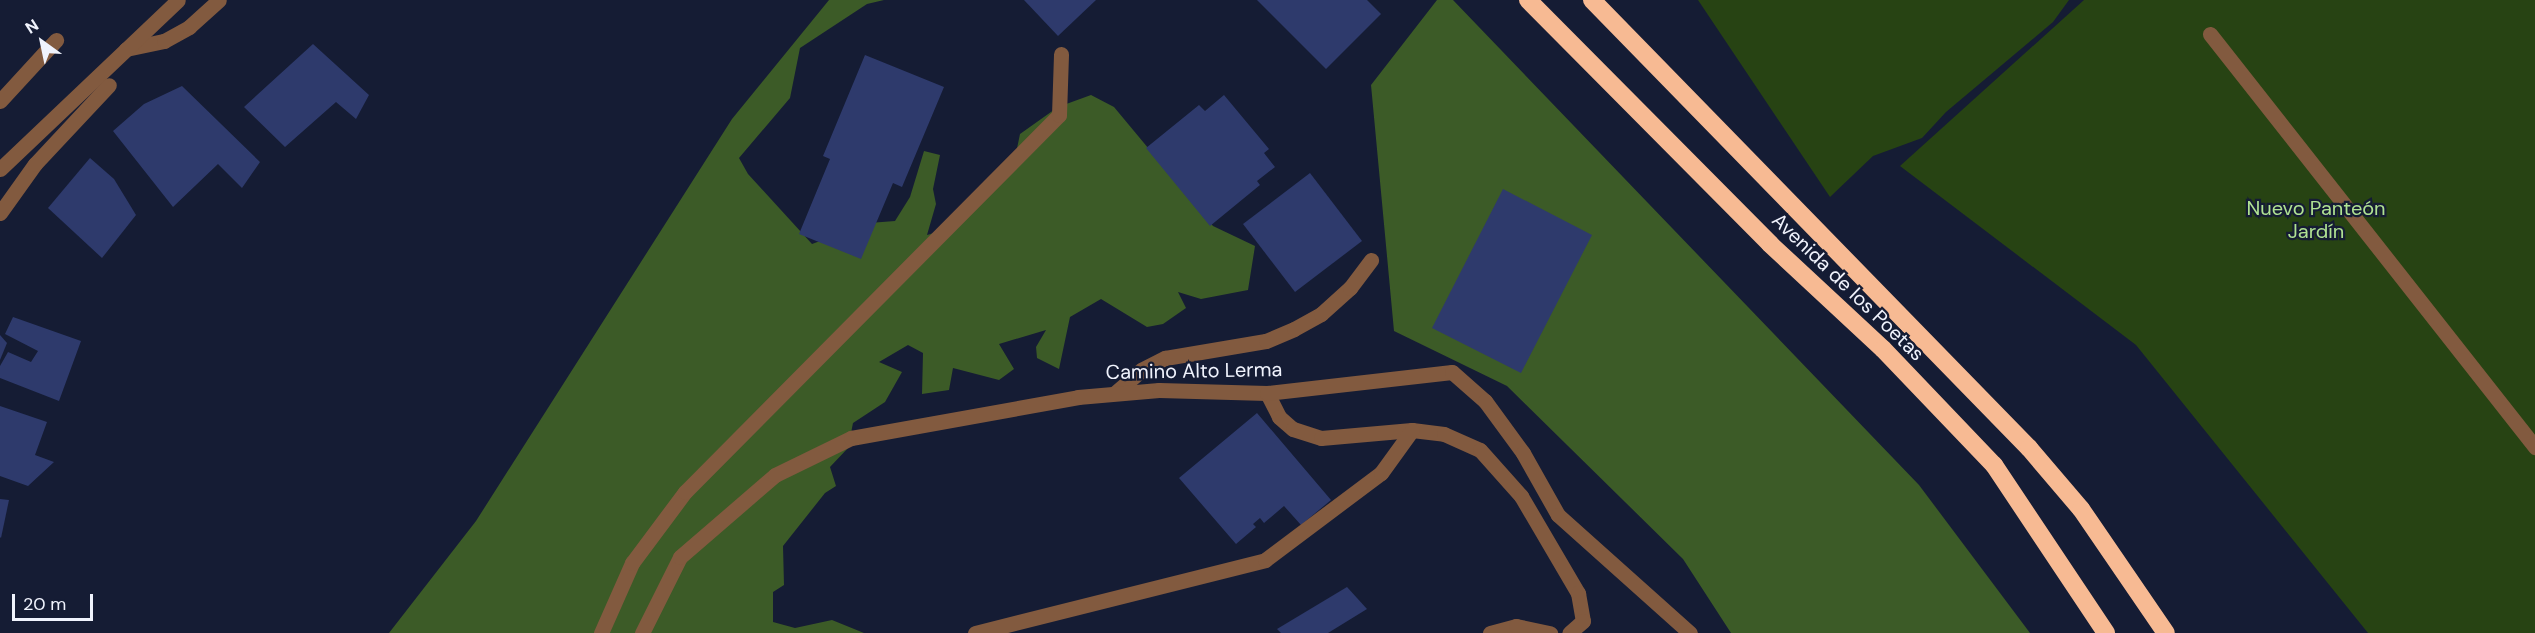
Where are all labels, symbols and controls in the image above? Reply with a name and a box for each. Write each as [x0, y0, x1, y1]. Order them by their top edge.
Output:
north arrow [12, 12, 72, 72]
text: N [21, 15, 43, 38]
park label: Nuevo Panteón Jardín [2246, 196, 2386, 243]
street label: Avenida de los Poetas [1767, 208, 1929, 366]
street label: Camino Alto Lerma [1106, 357, 1282, 385]
scale bar [15, 582, 96, 620]
text: 20 m [23, 592, 66, 616]

